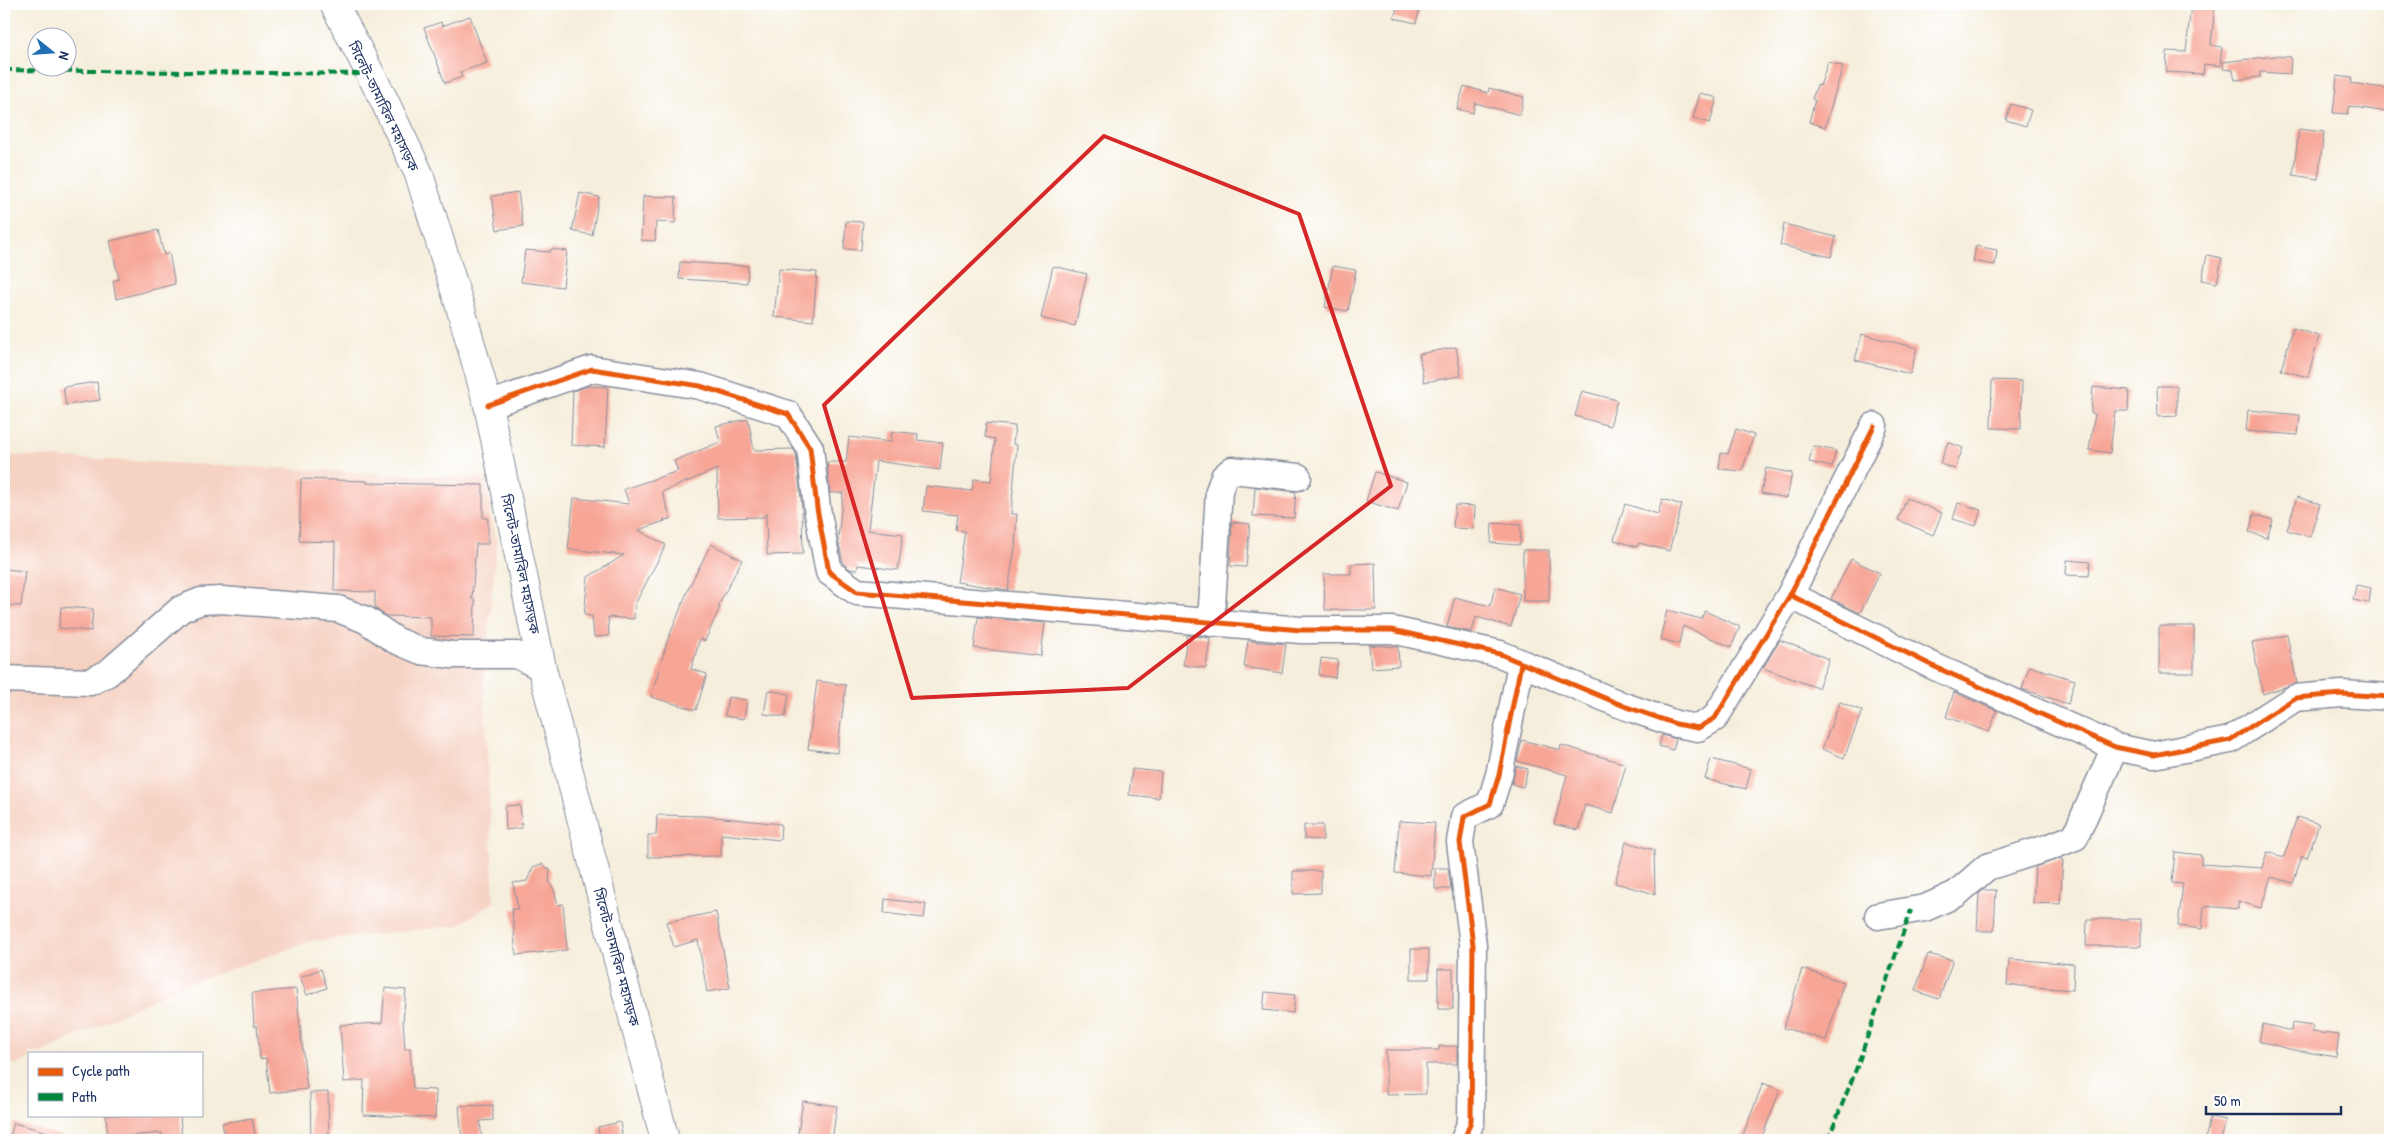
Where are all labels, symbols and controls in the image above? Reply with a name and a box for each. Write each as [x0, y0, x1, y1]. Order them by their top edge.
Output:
north arrow [28, 28, 78, 78]
street label: সিলেট-তামাবিল মহাসড়ক [344, 37, 424, 175]
text: N [55, 50, 75, 63]
street label: সিলেট-তামাবিল মহাসড়ক [497, 491, 545, 636]
street label: সিলেট-তামাবিল মহাসড়ক [589, 885, 645, 1029]
legend [28, 1052, 202, 1116]
text: Cycle path [72, 1060, 130, 1081]
scale bar [2206, 1084, 2342, 1116]
text: Path [72, 1086, 97, 1107]
text: 50 m [2214, 1090, 2241, 1111]

